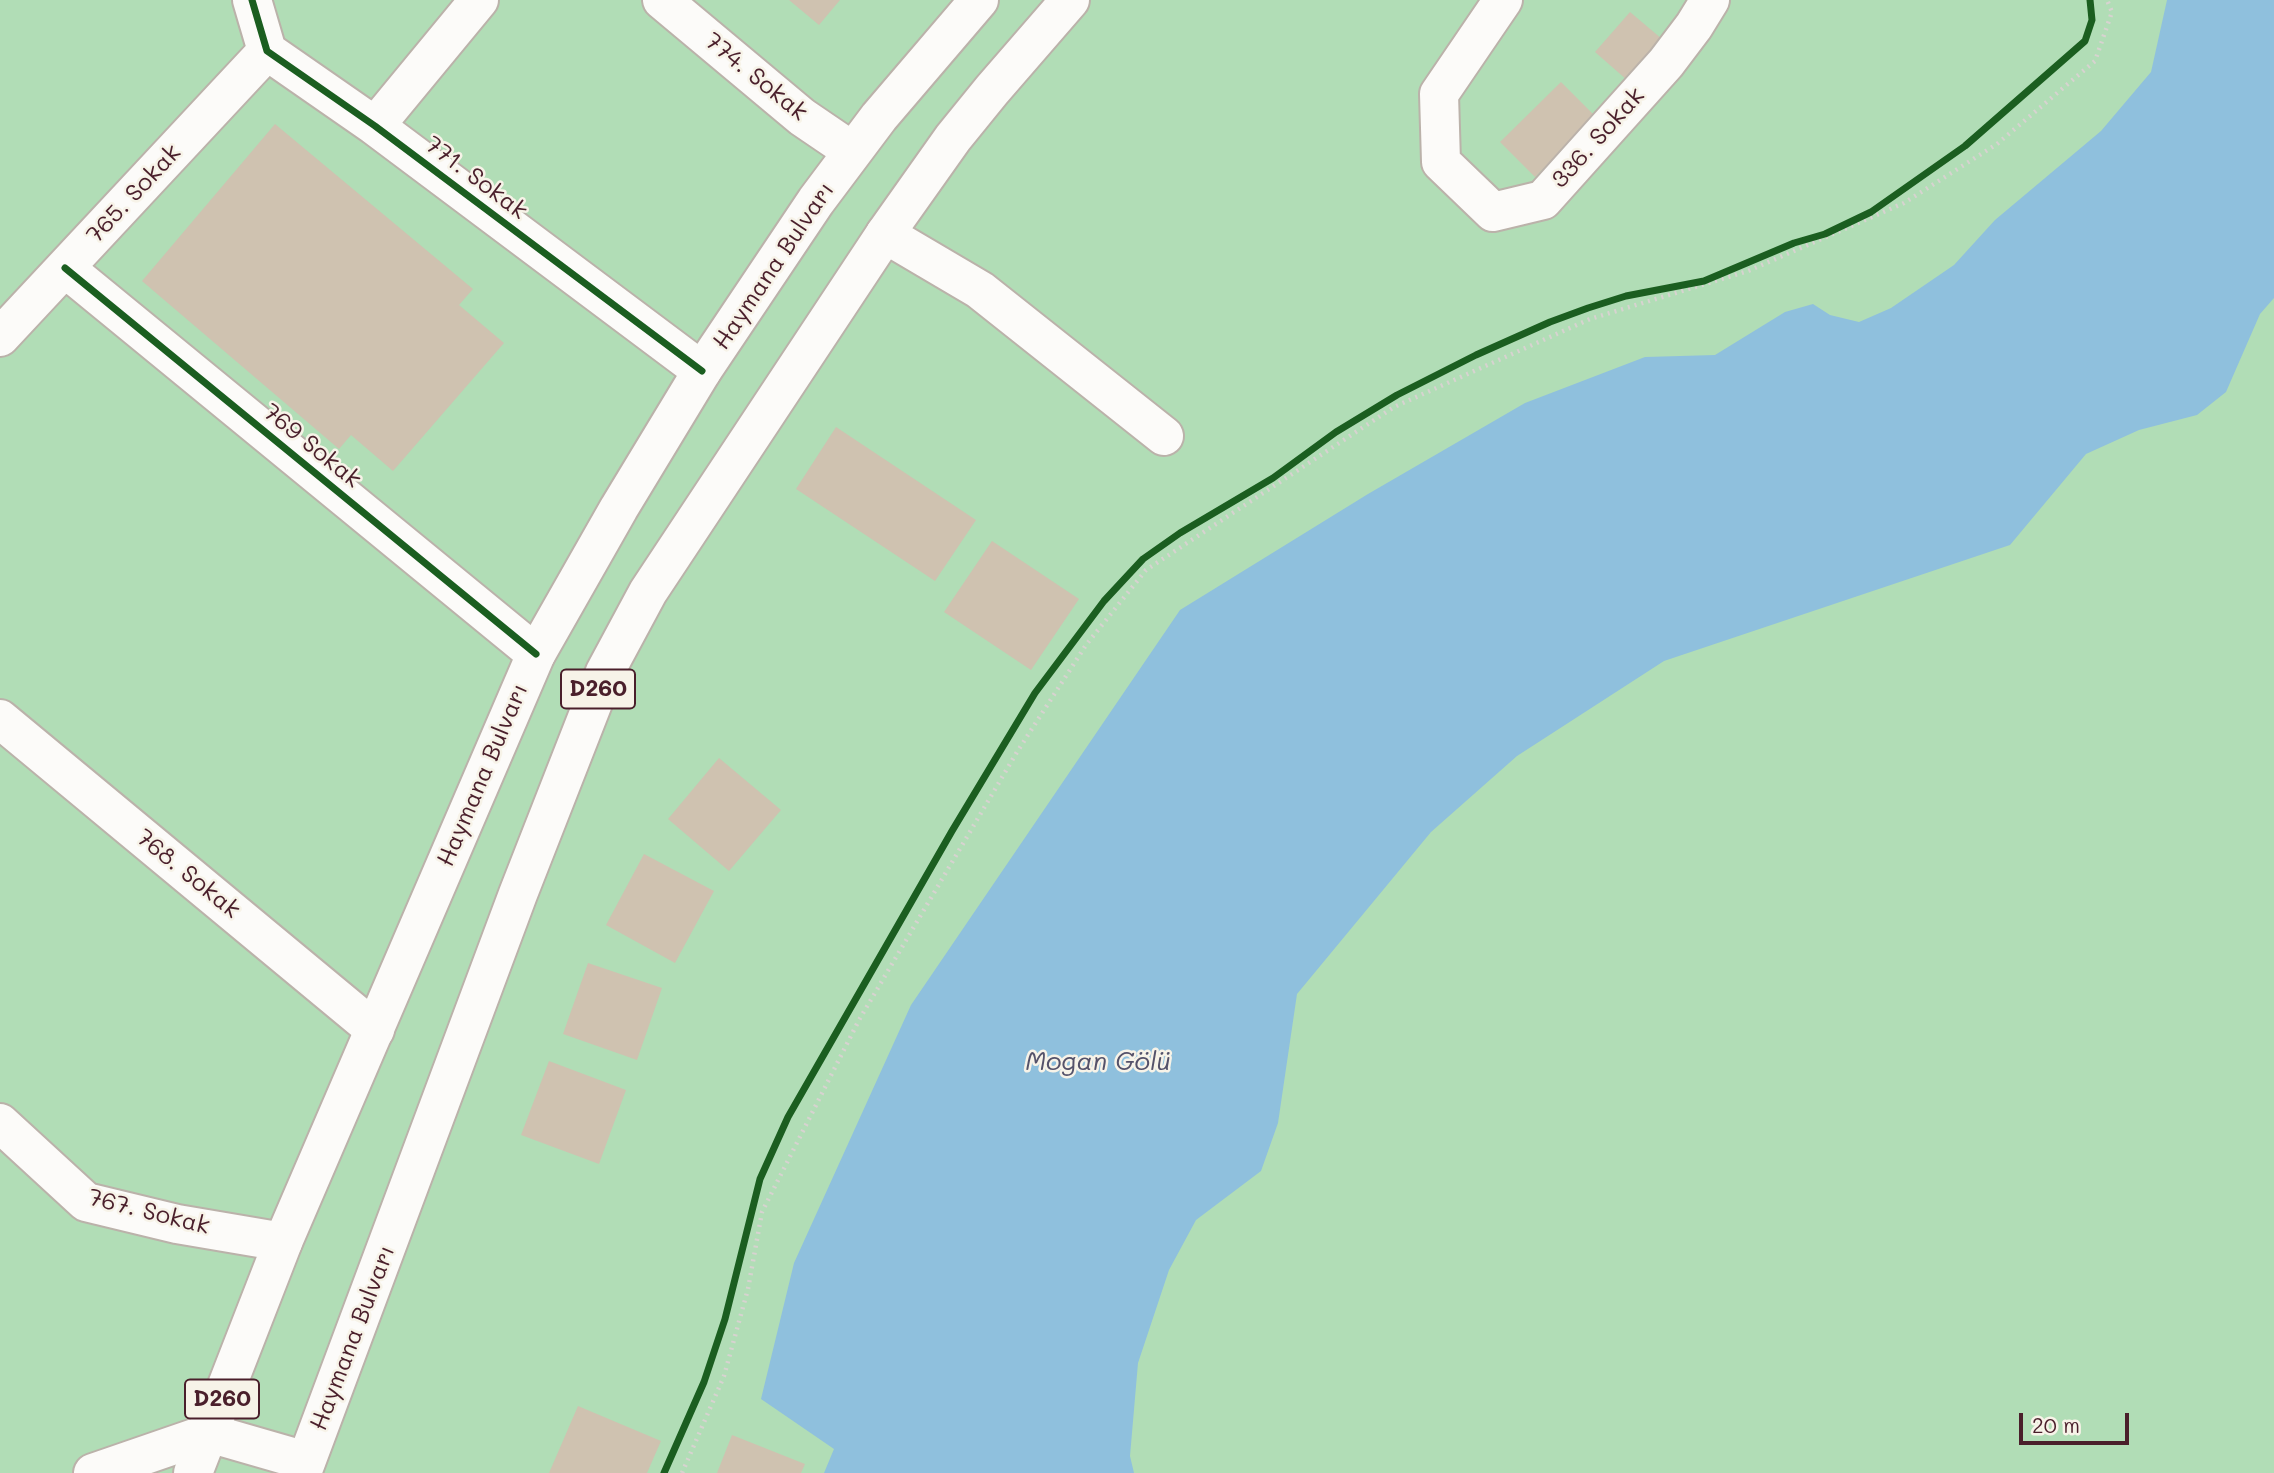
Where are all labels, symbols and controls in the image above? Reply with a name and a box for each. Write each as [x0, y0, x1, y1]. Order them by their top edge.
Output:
street label: 774. Sokak [699, 27, 813, 127]
street label: 336. Sokak [1545, 82, 1651, 194]
street label: 771. Sokak [419, 130, 533, 226]
street label: 765. Sokak [81, 139, 187, 249]
street label: Haymana Bulvarı [707, 177, 841, 355]
street label: 769 Sokak [257, 398, 367, 494]
road number: D260 [561, 670, 635, 708]
street label: Haymana Bulvarı [431, 679, 535, 871]
street label: 768. Sokak [130, 823, 246, 925]
water label: Mogan Gölü [1025, 1046, 1171, 1078]
street label: 767. Sokak [85, 1183, 213, 1241]
street label: Haymana Bulvarı [304, 1241, 402, 1435]
road number: D260 [185, 1380, 259, 1418]
scale bar [2022, 1400, 2132, 1444]
text: 20 m [2032, 1411, 2080, 1438]

